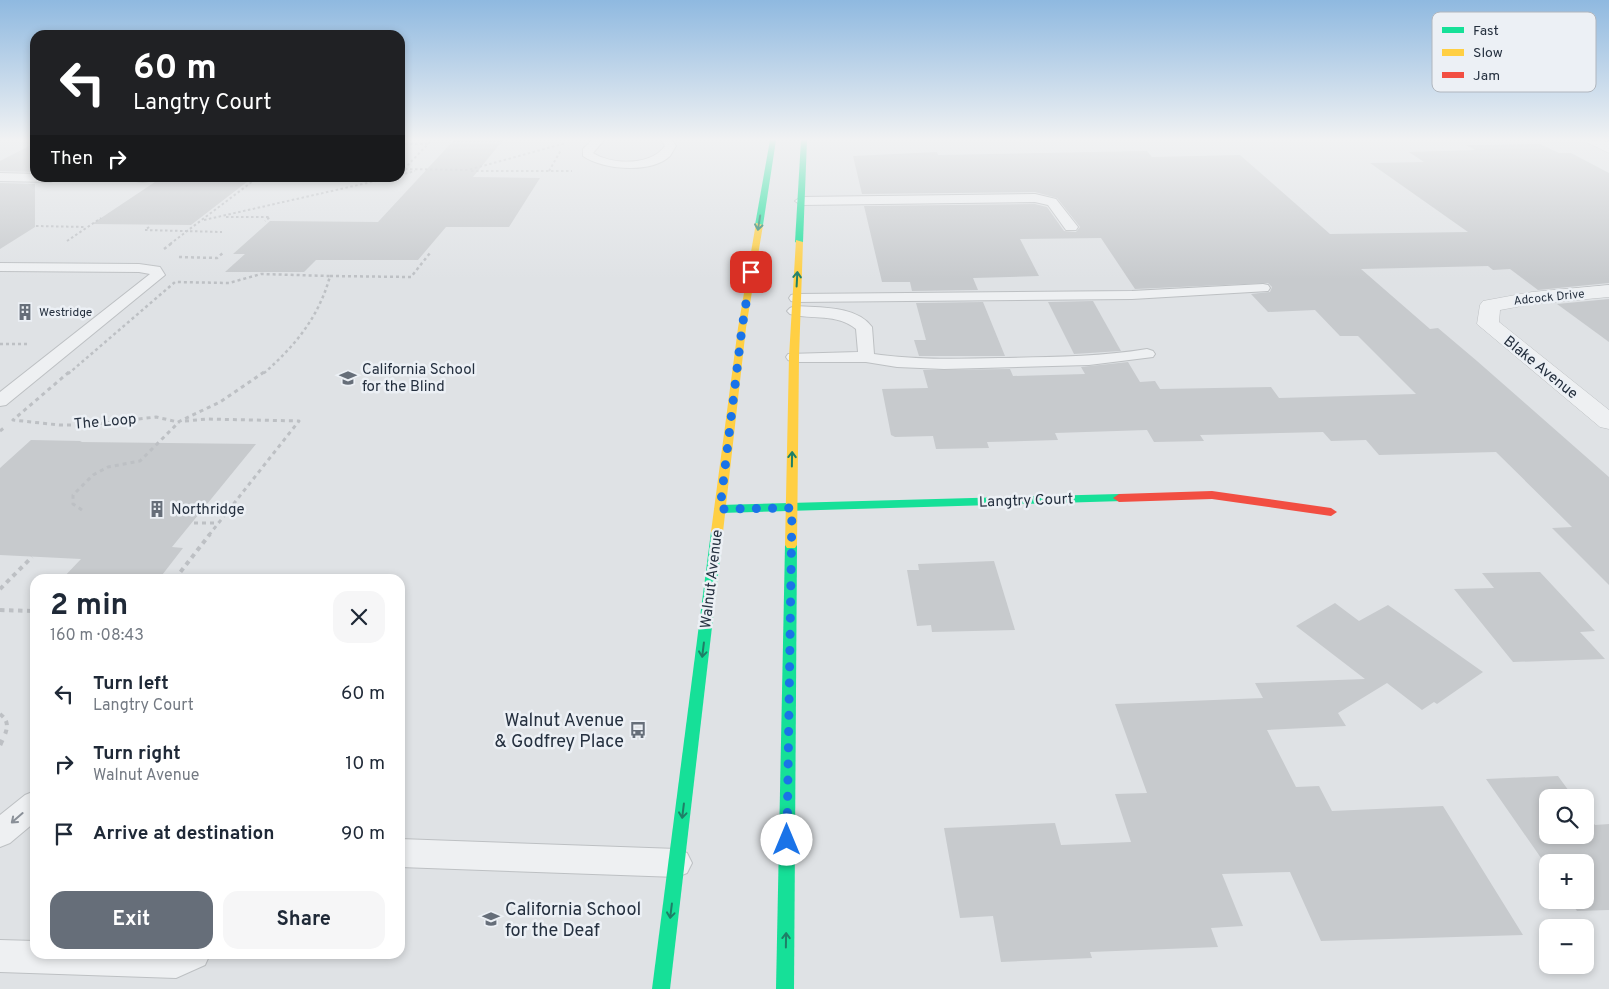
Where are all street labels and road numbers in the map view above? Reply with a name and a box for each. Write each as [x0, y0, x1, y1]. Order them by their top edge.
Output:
street label: Adcock Drive [1513, 286, 1585, 310]
street label: Blake Avenue [1499, 332, 1581, 404]
street label: The Loop [73, 410, 137, 435]
street label: Langtry Court [978, 490, 1074, 513]
street label: Walnut Avenue [697, 529, 728, 630]

